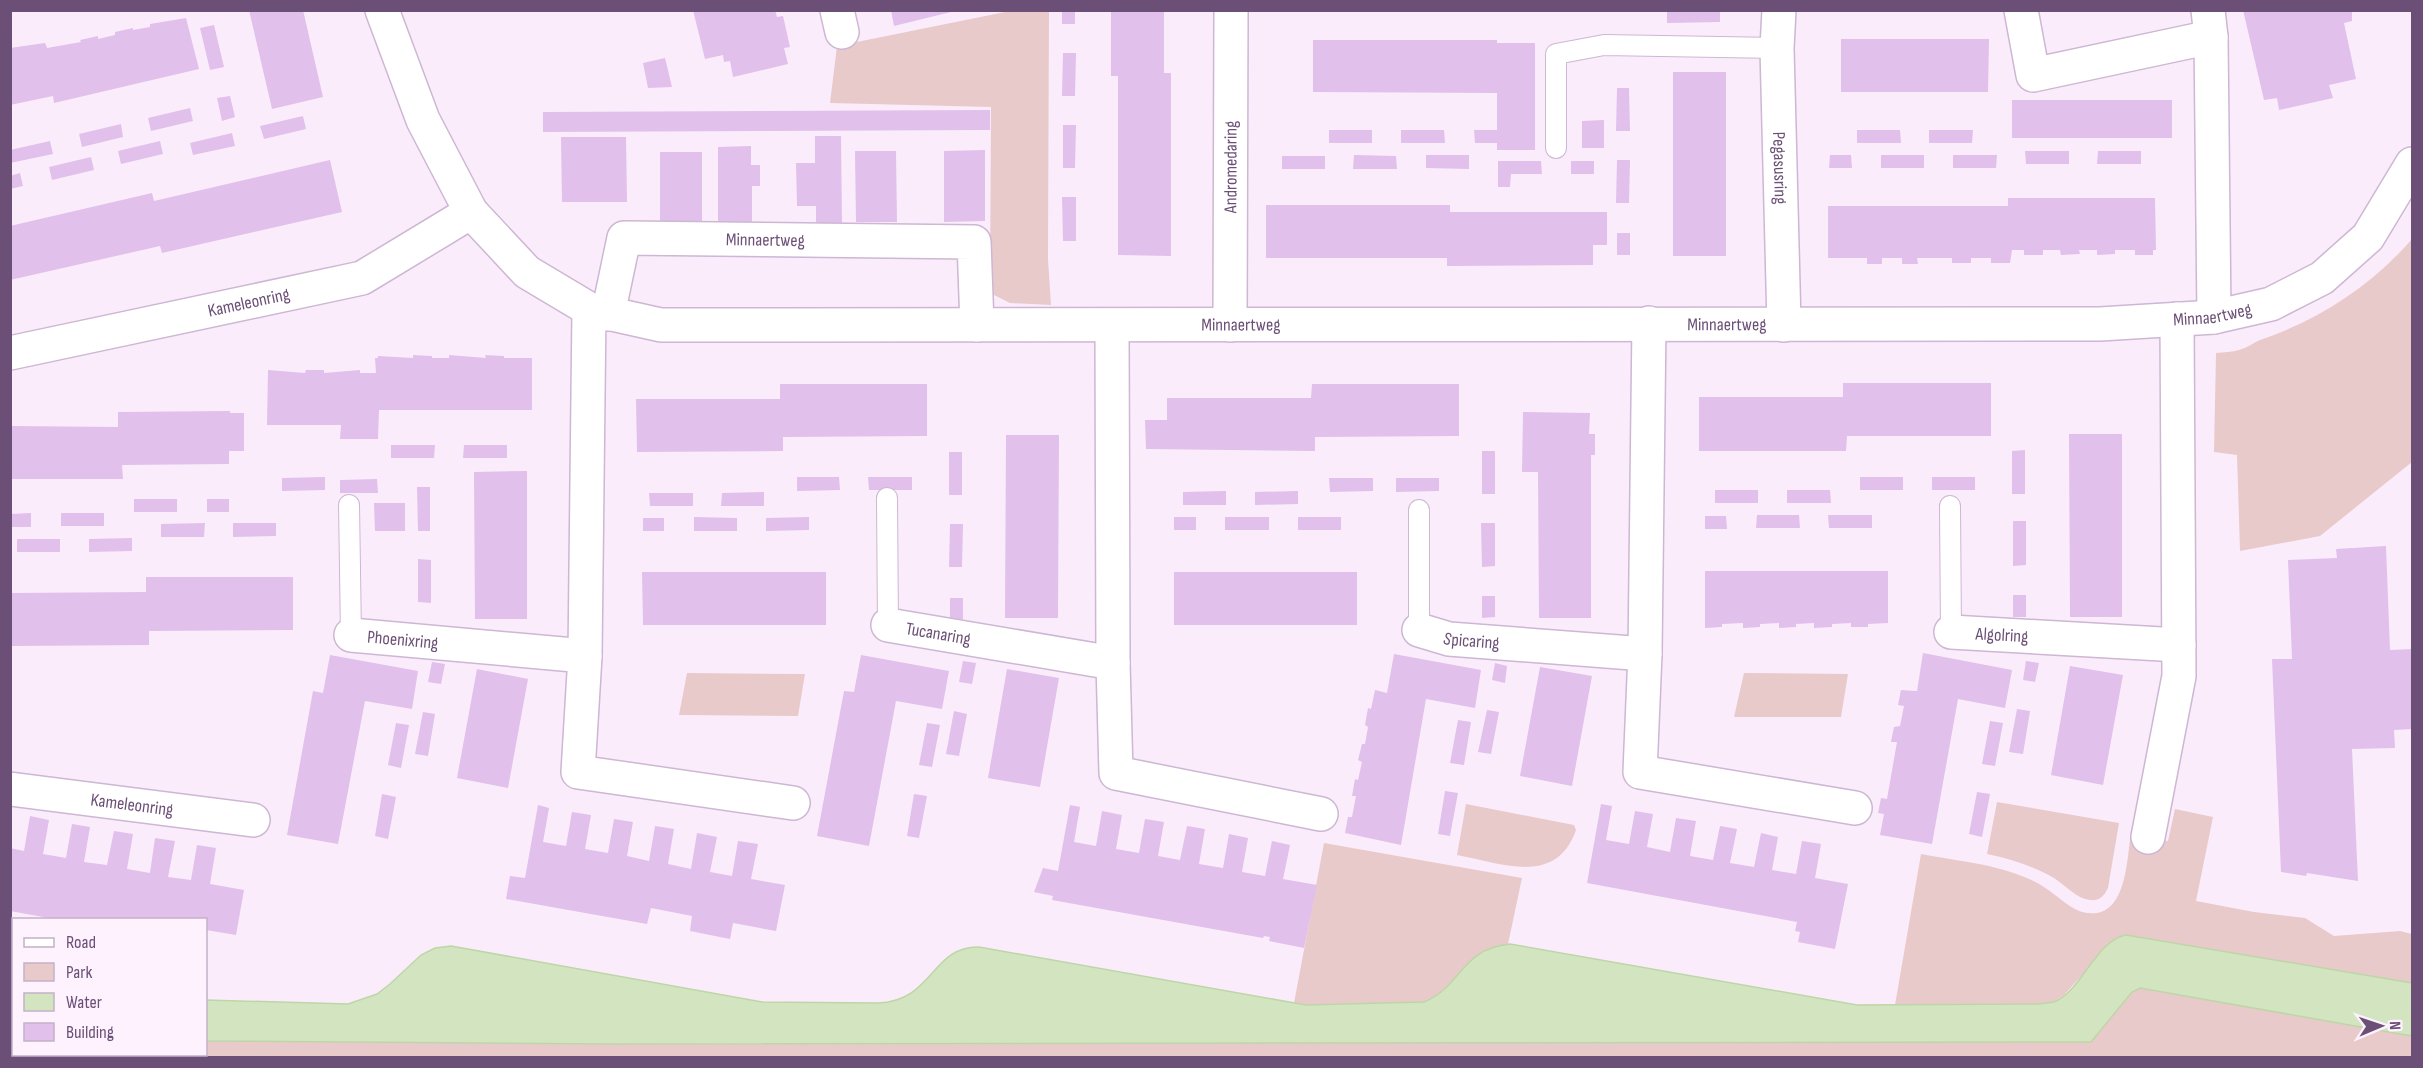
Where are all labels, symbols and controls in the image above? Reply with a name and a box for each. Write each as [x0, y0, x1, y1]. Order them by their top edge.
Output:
street label: Andromedaring [1220, 121, 1242, 214]
street label: Pegasusring [1768, 131, 1791, 205]
street label: Minnaertweg [726, 229, 805, 251]
street label: Kameleonring [206, 284, 292, 322]
street label: Minnaertweg [2173, 299, 2254, 330]
street label: Minnaertweg [1687, 314, 1766, 335]
street label: Minnaertweg [1201, 315, 1280, 336]
street label: Tucanaring [904, 618, 972, 650]
street label: Algolring [1974, 623, 2029, 647]
street label: Phoenixring [366, 627, 439, 654]
street label: Spicaring [1441, 628, 1500, 654]
street label: Kameleonring [89, 789, 174, 821]
legend [12, 918, 207, 1056]
text: Road [66, 932, 96, 953]
text: Park [66, 962, 92, 983]
text: Water [66, 992, 102, 1013]
north arrow [2351, 996, 2411, 1056]
text: N [2385, 1021, 2404, 1030]
text: Building [66, 1022, 114, 1043]

